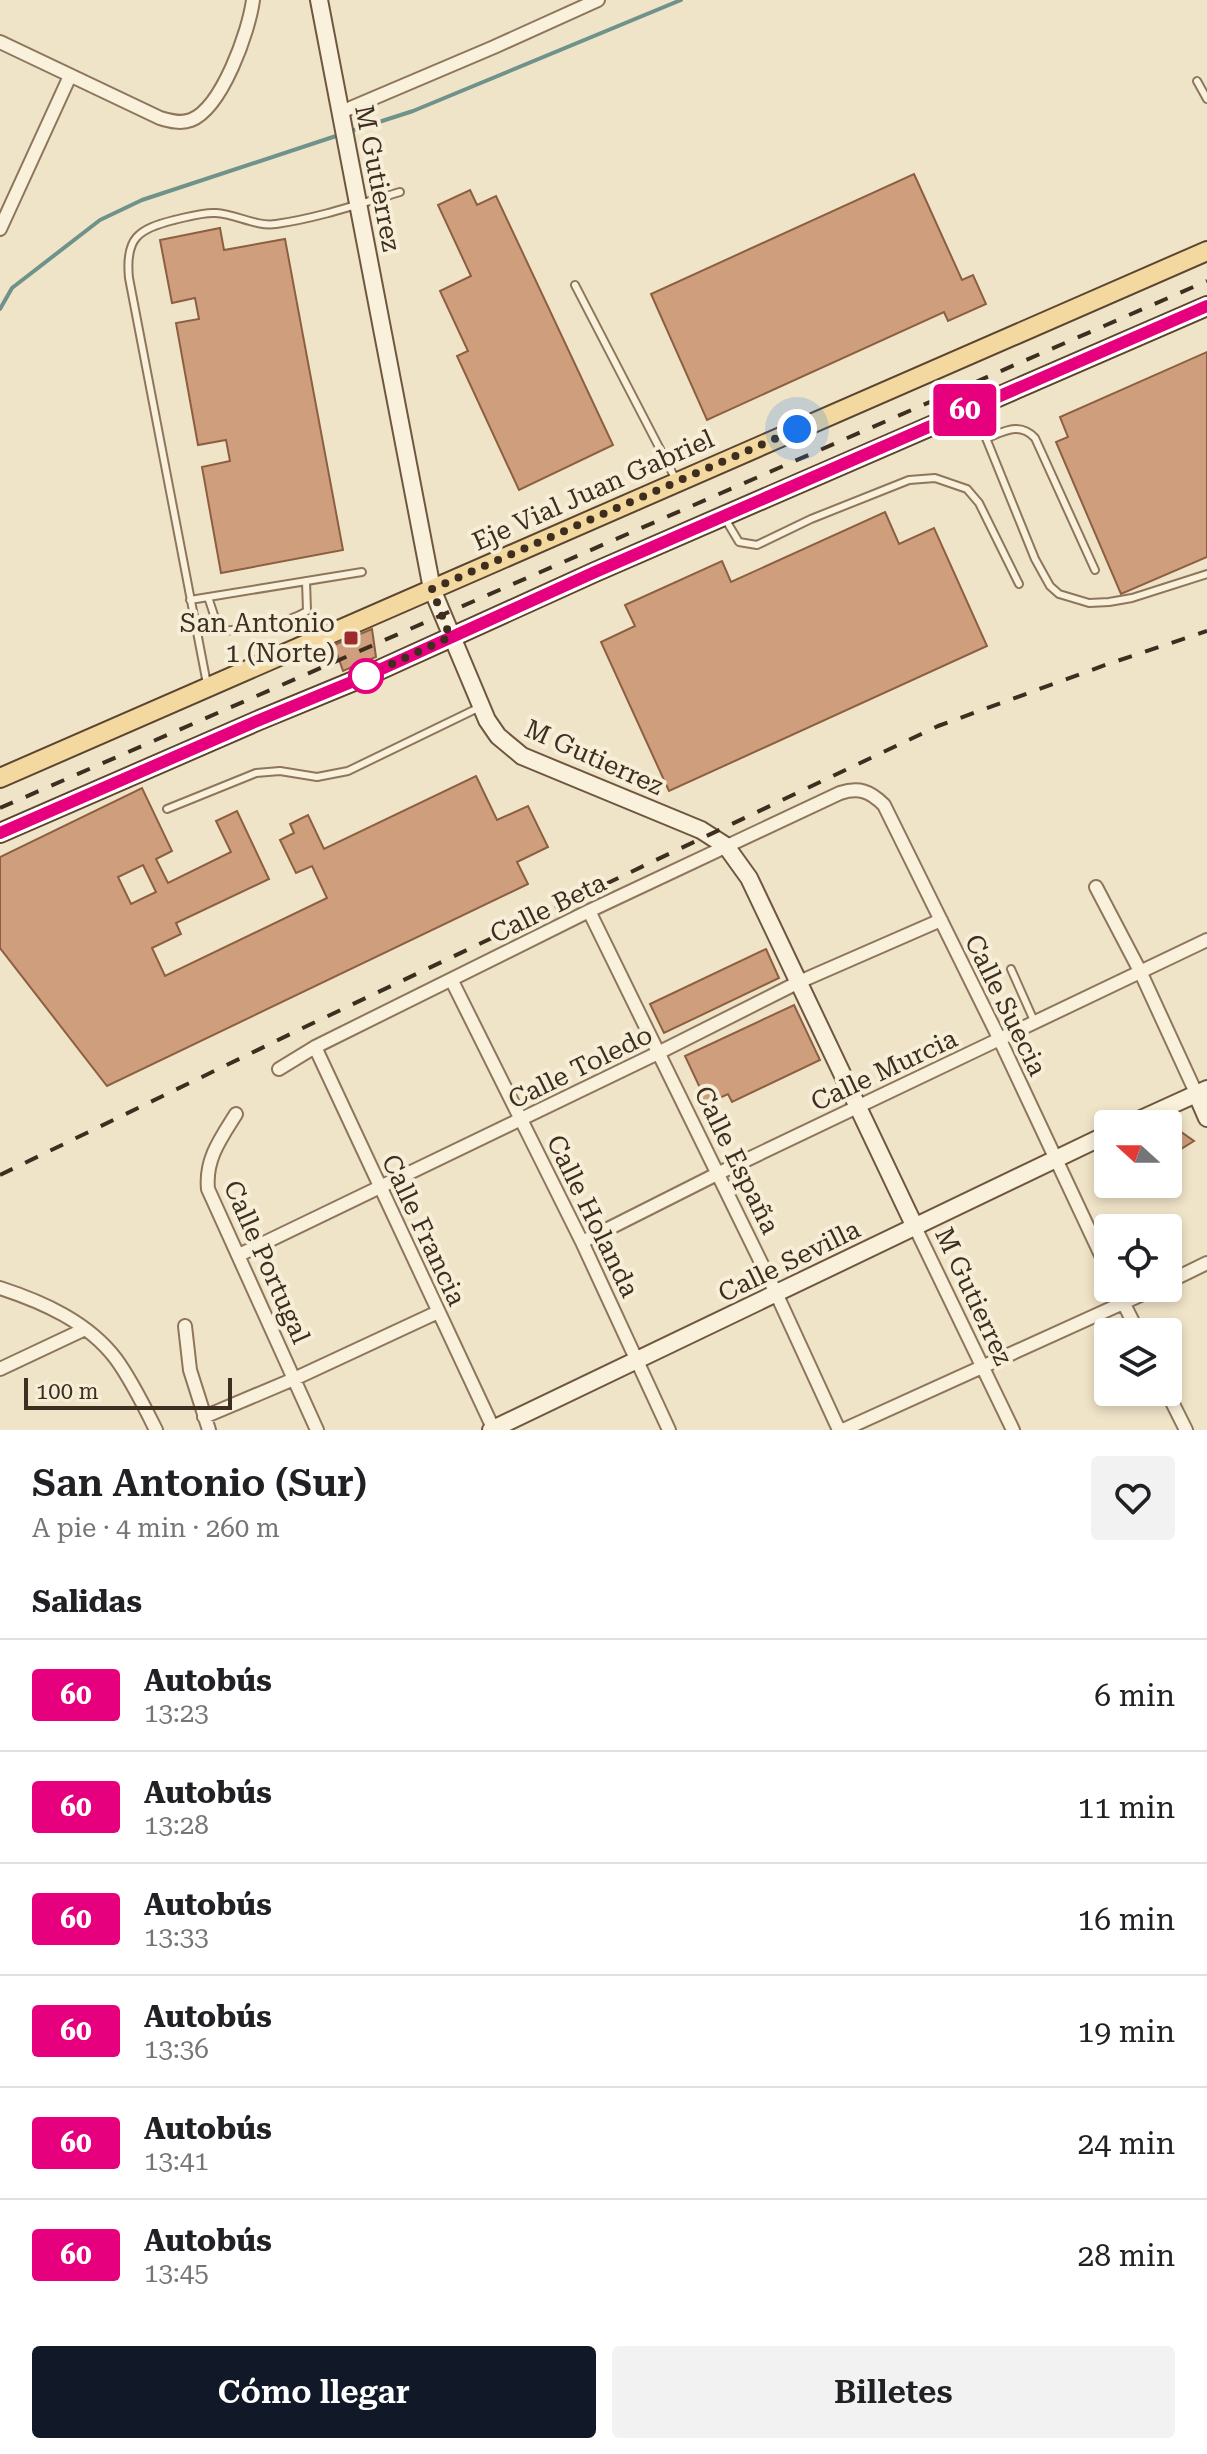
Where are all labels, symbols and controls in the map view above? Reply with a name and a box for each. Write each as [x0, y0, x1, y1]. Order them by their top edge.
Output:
street label: M Gutierrez [349, 102, 407, 254]
line badge: 60 [929, 384, 1001, 436]
text: 60 [949, 393, 981, 426]
your location [777, 409, 817, 449]
street label: Eje Vial Juan Gabriel [468, 423, 718, 557]
place label: San Antonio 1 (Norte) [180, 608, 335, 668]
marker: San Antonio 1 (Norte) [342, 629, 360, 647]
unlabelled marker [349, 659, 383, 693]
street label: M Gutierrez [520, 713, 668, 801]
street label: Calle Beta [485, 867, 611, 949]
street label: Calle Suecia [959, 929, 1053, 1081]
street label: Calle Toledo [503, 1019, 657, 1115]
street label: Calle Murcia [806, 1023, 962, 1117]
street label: Calle España [688, 1081, 786, 1239]
north arrow [1094, 1110, 1182, 1198]
map controls [1094, 1110, 1182, 1406]
street label: Calle Holanda [541, 1130, 645, 1302]
street label: Calle Francia [376, 1150, 472, 1310]
street label: Calle Portugal [218, 1176, 316, 1348]
street label: Calle Sevilla [713, 1214, 865, 1308]
button: locate [1094, 1214, 1182, 1302]
street label: M Gutierrez [929, 1223, 1019, 1369]
button: layers [1094, 1318, 1182, 1406]
scale bar [24, 1374, 232, 1410]
text: 100 m [36, 1379, 99, 1404]
button: heart [1091, 1456, 1175, 1540]
text: San Antonio (Sur) [32, 1461, 367, 1505]
text: A pie · 4 min · 260 m [32, 1513, 280, 1543]
text: Salidas [32, 1584, 142, 1619]
text: Autobús [144, 1663, 272, 1698]
text: 60 [60, 1678, 92, 1711]
text: 6 min [1094, 1678, 1175, 1713]
text: 13:23 [144, 1698, 209, 1728]
text: Autobús [144, 1775, 272, 1810]
text: 60 [60, 1790, 92, 1823]
text: 11 min [1078, 1790, 1175, 1825]
text: 13:28 [144, 1810, 209, 1840]
text: Autobús [144, 1887, 272, 1922]
text: 60 [60, 1902, 92, 1935]
text: 16 min [1078, 1902, 1175, 1937]
text: 13:33 [144, 1922, 209, 1952]
text: Autobús [144, 1999, 272, 2034]
text: 60 [60, 2014, 92, 2047]
text: 19 min [1078, 2014, 1175, 2049]
text: 13:36 [144, 2034, 209, 2064]
text: Autobús [144, 2111, 272, 2146]
text: 60 [60, 2126, 92, 2159]
text: 24 min [1078, 2126, 1175, 2161]
text: 13:41 [144, 2146, 209, 2176]
text: Autobús [144, 2223, 272, 2258]
text: 60 [60, 2238, 92, 2271]
text: 28 min [1078, 2238, 1175, 2273]
text: 13:45 [144, 2258, 209, 2288]
button: Cómo llegar [32, 2346, 596, 2438]
button: Billetes [612, 2346, 1175, 2438]

